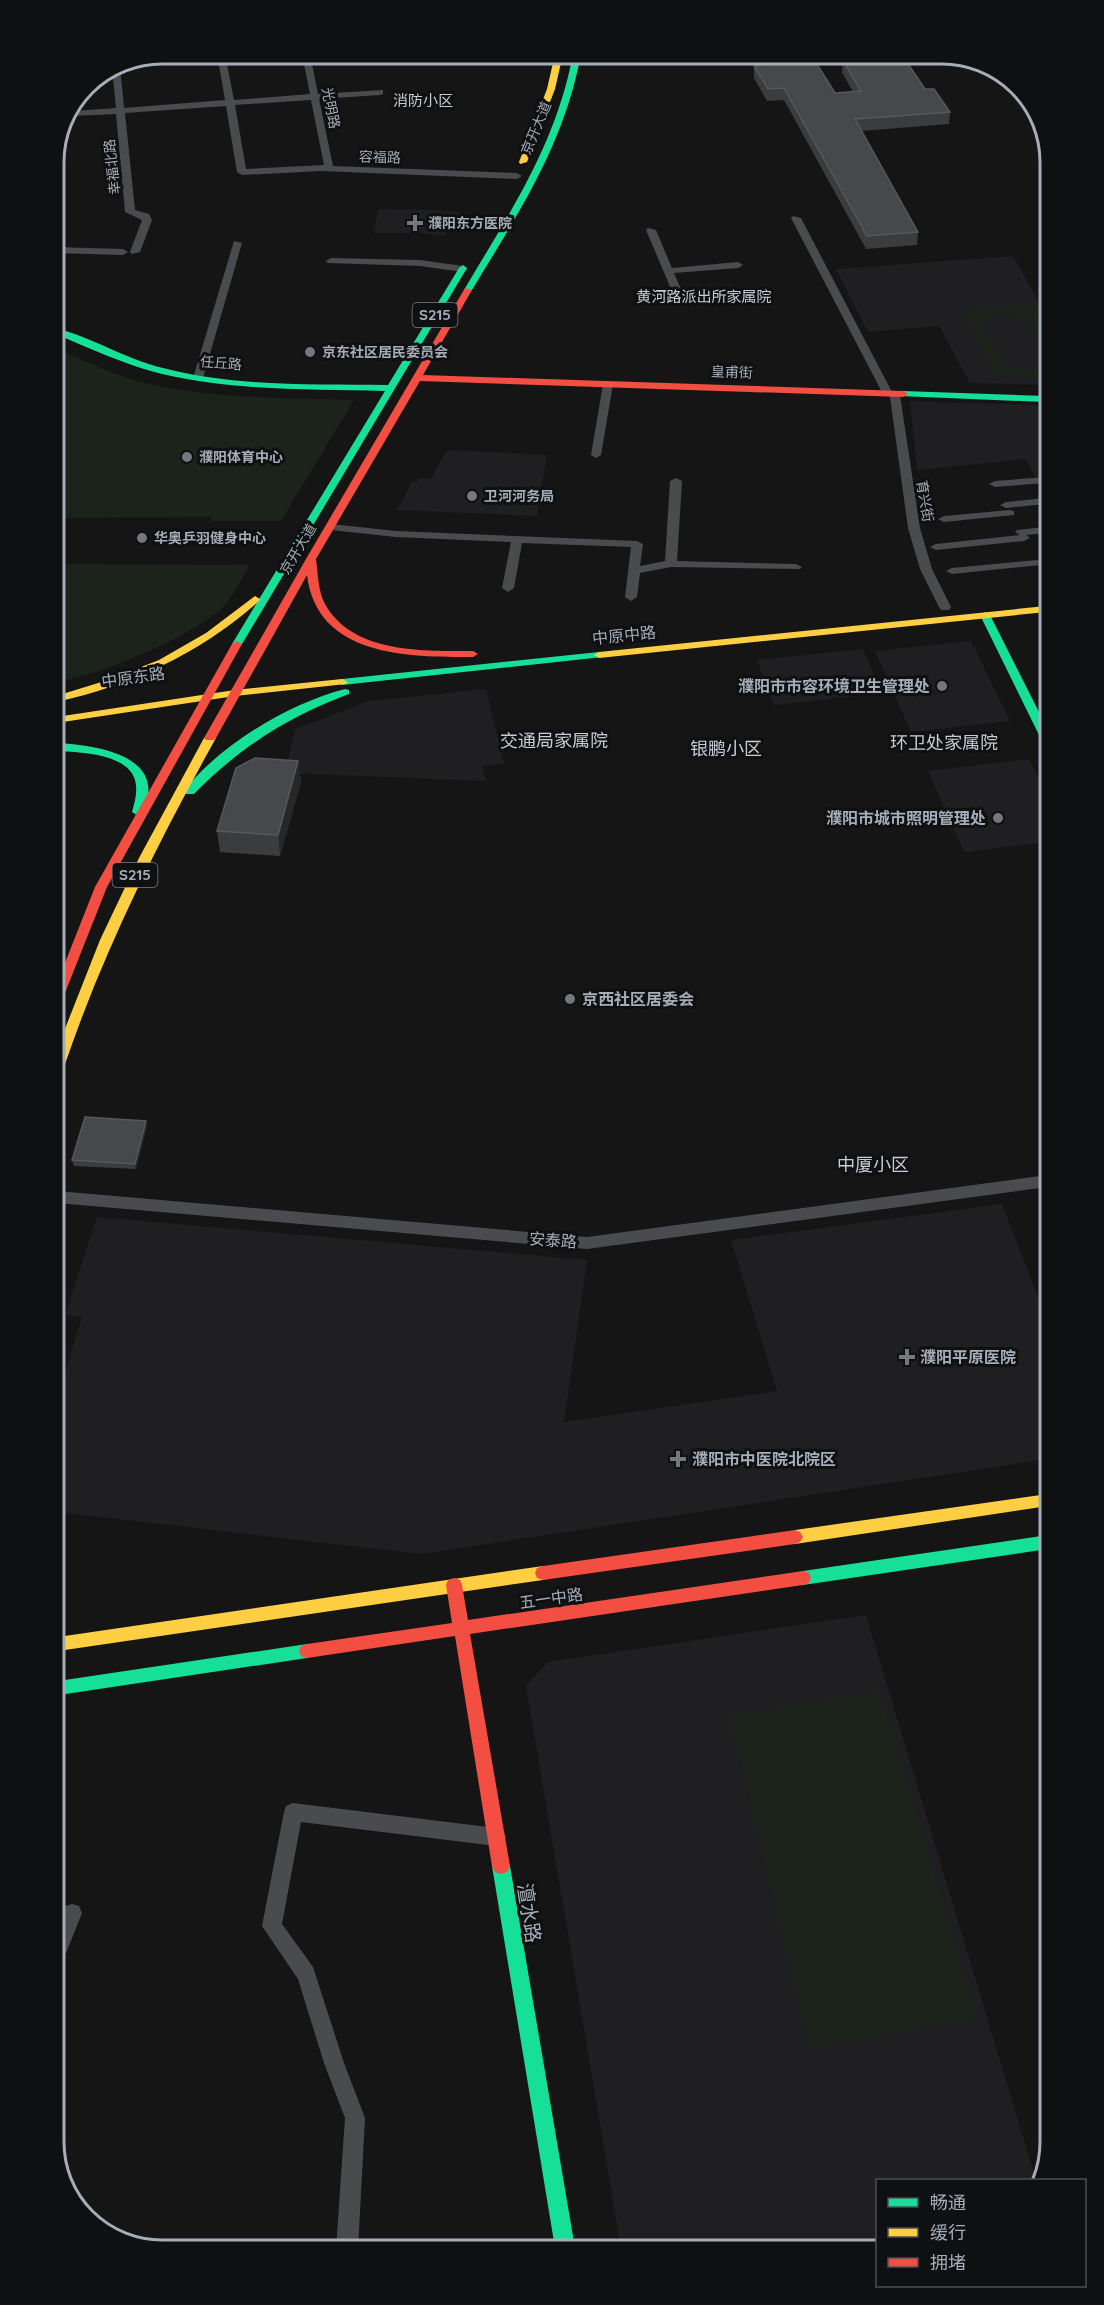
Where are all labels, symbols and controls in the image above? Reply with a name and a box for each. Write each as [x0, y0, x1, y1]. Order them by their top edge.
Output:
street label: 光明路 [318, 86, 344, 130]
district label: 消防小区 [393, 91, 453, 110]
street label: 京开大道 [517, 99, 555, 157]
street label: 幸福北路 [100, 138, 124, 196]
street label: 容福路 [359, 147, 401, 167]
marker: 濮阳东方医院 [406, 214, 424, 232]
place label: 濮阳东方医院 [428, 214, 512, 232]
district label: 黄河路派出所家属院 [636, 287, 772, 306]
road number: S215 [412, 303, 458, 327]
place label: 京东社区居民委员会 [322, 343, 448, 361]
marker: 京东社区居民委员会 [303, 345, 317, 359]
street label: 任丘路 [199, 352, 243, 374]
street label: 皇甫街 [711, 362, 753, 382]
place label: 濮阳体育中心 [199, 448, 283, 466]
marker: 濮阳体育中心 [180, 450, 194, 464]
street label: 育兴街 [913, 479, 937, 523]
place label: 卫河河务局 [484, 487, 554, 505]
marker: 卫河河务局 [465, 489, 479, 503]
street label: 京开大道 [276, 520, 320, 578]
place label: 华奥乒羽健身中心 [154, 529, 266, 547]
marker: 华奥乒羽健身中心 [135, 531, 149, 545]
street label: 中原中路 [591, 622, 657, 648]
street label: 中原东路 [100, 663, 166, 691]
place label: 濮阳市市容环境卫生管理处 [738, 676, 930, 696]
marker: 濮阳市市容环境卫生管理处 [935, 679, 949, 693]
district label: 交通局家属院 [500, 729, 608, 752]
district label: 环卫处家属院 [890, 731, 998, 754]
district label: 银鹏小区 [690, 737, 762, 760]
place label: 濮阳市城市照明管理处 [826, 808, 986, 828]
marker: 濮阳市城市照明管理处 [991, 811, 1005, 825]
road number: S215 [112, 863, 158, 887]
place label: 京西社区居委会 [582, 989, 694, 1009]
marker: 京西社区居委会 [563, 992, 577, 1006]
district label: 中厦小区 [837, 1153, 909, 1176]
street label: 安泰路 [528, 1228, 578, 1252]
place label: 濮阳平原医院 [920, 1347, 1016, 1367]
marker: 濮阳平原医院 [898, 1348, 916, 1366]
place label: 濮阳市中医院北院区 [692, 1449, 836, 1469]
marker: 濮阳市中医院北院区 [669, 1450, 687, 1468]
street label: 五一中路 [518, 1584, 584, 1612]
street label: 澶水路 [512, 1881, 547, 1945]
legend [876, 2179, 1086, 2287]
text: 畅通 [930, 2191, 966, 2214]
text: 缓行 [930, 2221, 966, 2244]
text: 拥堵 [930, 2251, 966, 2274]

